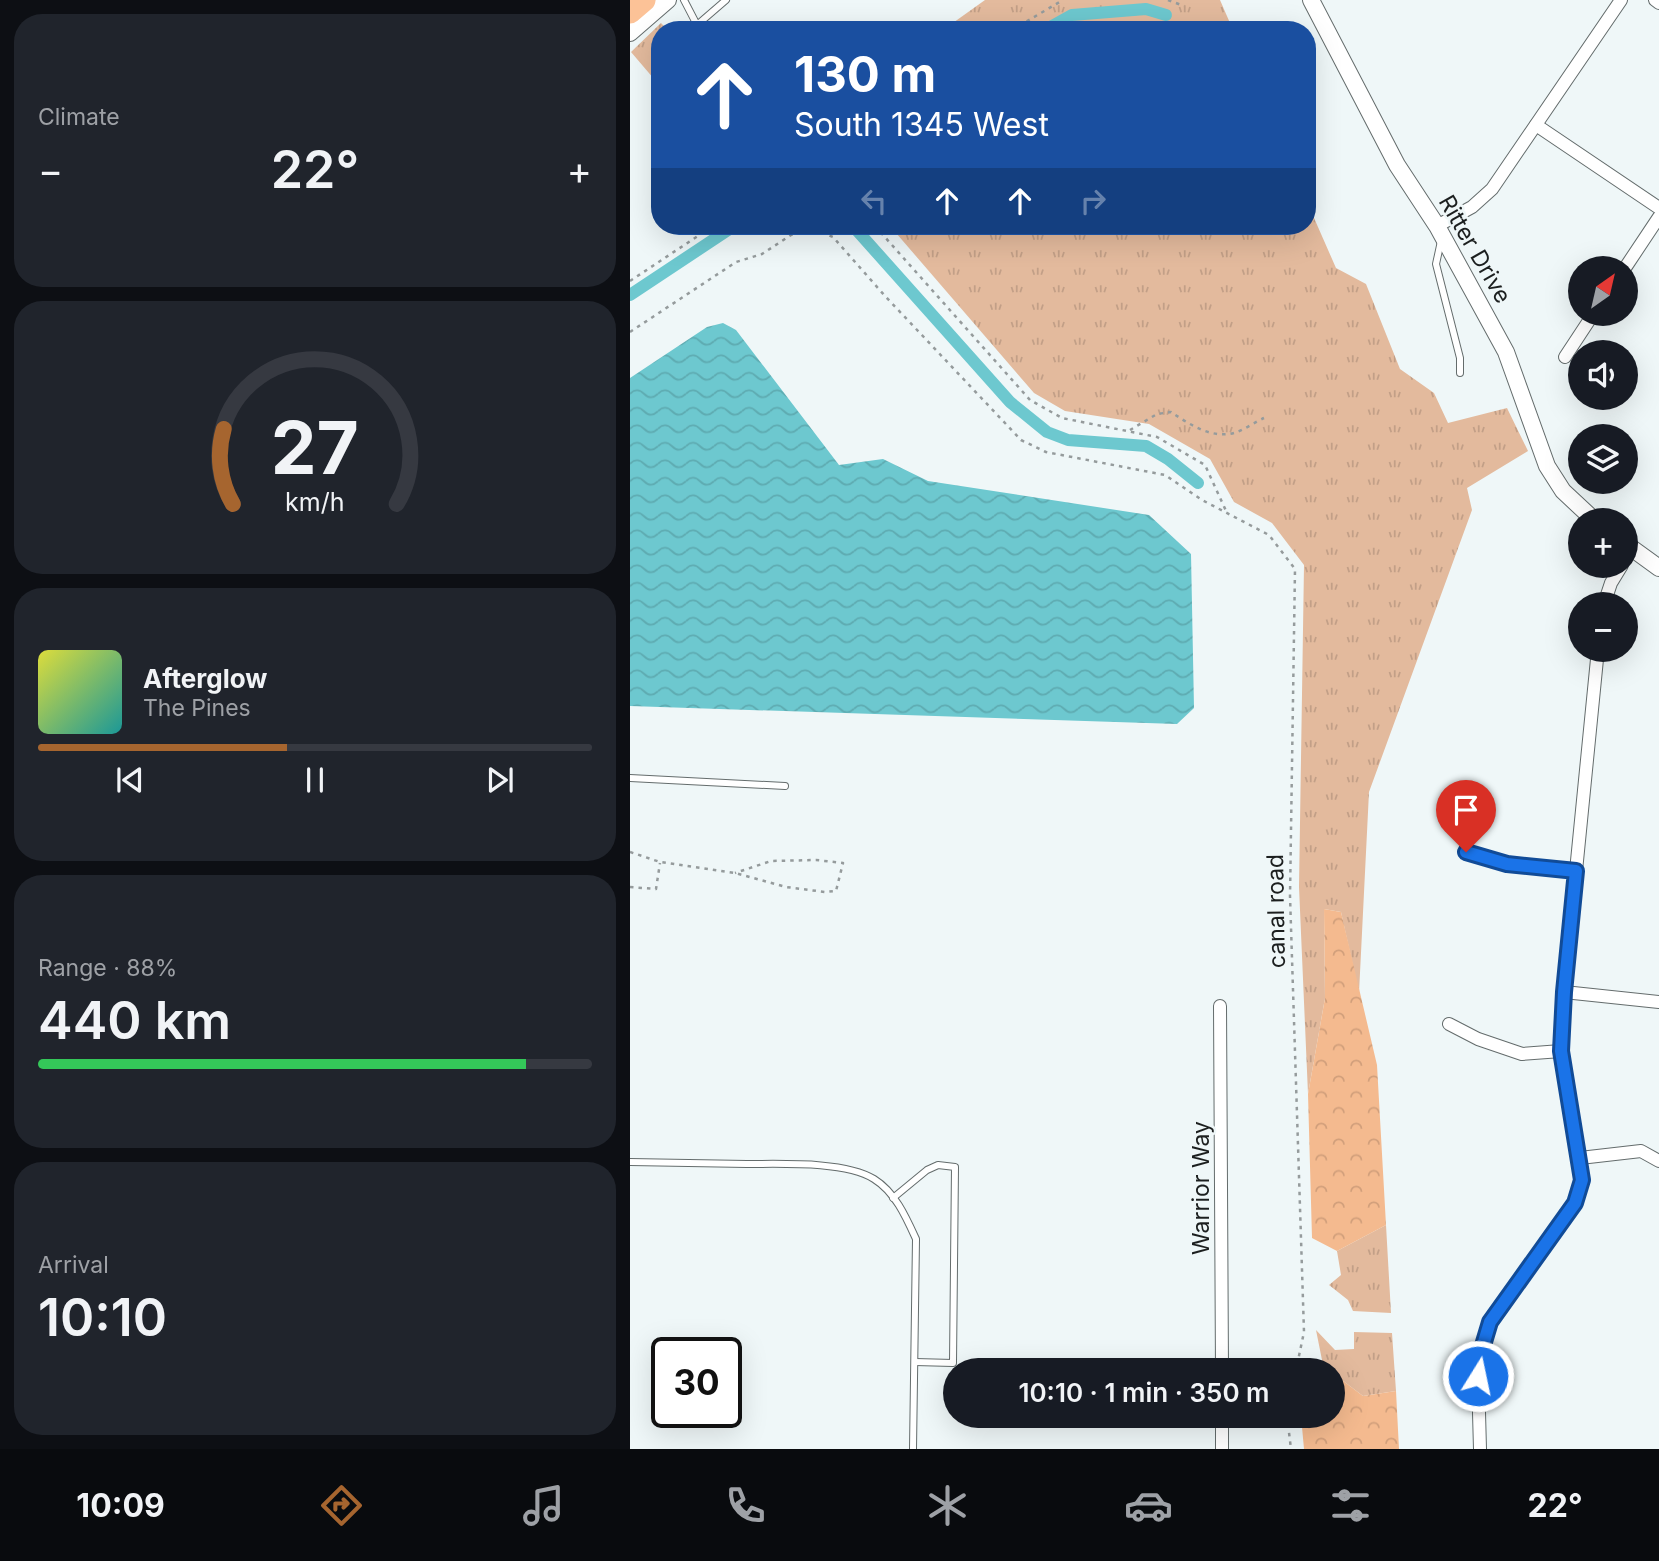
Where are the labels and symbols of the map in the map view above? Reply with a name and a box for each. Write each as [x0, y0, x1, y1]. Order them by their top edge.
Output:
street label: Ritter Drive [1433, 190, 1517, 308]
north arrow [1568, 256, 1638, 326]
pin [1436, 780, 1496, 852]
street label: canal road [1261, 854, 1291, 968]
street label: Warrior Way [1187, 1121, 1215, 1255]
speed limit sign: 30 [651, 1337, 742, 1428]
position arrow [1441, 1339, 1515, 1413]

